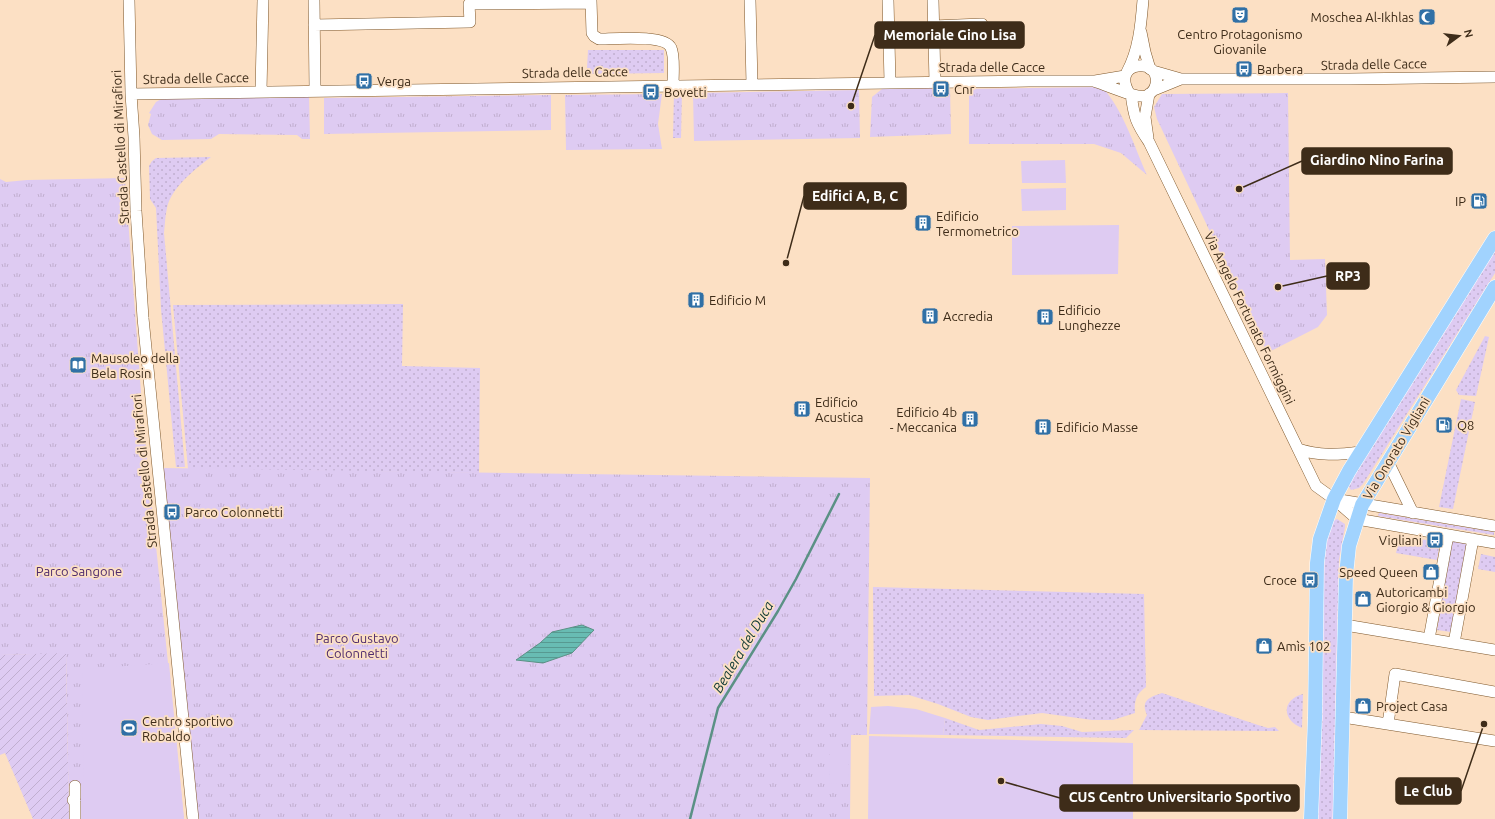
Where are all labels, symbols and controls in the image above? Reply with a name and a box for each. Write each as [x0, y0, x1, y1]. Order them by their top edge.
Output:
theatre icon: Centro Protagonismo Giovanile [1230, 5, 1250, 25]
mosque icon: Moschea Al-Ikhlas [1417, 7, 1437, 27]
place label: Moschea Al-Ikhlas [1310, 10, 1414, 24]
north arrow [1439, 16, 1479, 56]
callout: Memoriale Gino Lisa [875, 22, 1024, 48]
text: Memoriale Gino Lisa [883, 27, 1017, 43]
place label: Centro Protagonismo Giovanile [1177, 27, 1303, 56]
text: N [1462, 28, 1476, 39]
street label: Strada delle Cacce [1321, 56, 1427, 72]
bus stop icon: Barbera [1234, 59, 1254, 79]
street label: Strada delle Cacce [939, 60, 1045, 74]
place label: Barbera [1257, 62, 1303, 76]
street label: Strada delle Cacce [522, 64, 628, 80]
street label: Strada Castello di Mirafiori [109, 70, 131, 224]
street label: Strada delle Cacce [143, 70, 249, 86]
bus stop icon: Verga [354, 71, 374, 91]
place label: Verga [377, 74, 411, 88]
bus stop icon: Cnr [931, 79, 951, 99]
bus stop icon: Bovetti [641, 82, 661, 102]
place label: Cnr [954, 82, 974, 96]
place label: Bovetti [664, 85, 707, 99]
callout: Giardino Nino Farina [1302, 148, 1452, 174]
text: Giardino Nino Farina [1310, 152, 1444, 168]
callout: Edifici A, B, C [804, 183, 906, 209]
text: Edifici A, B, C [812, 188, 898, 204]
fuel station icon: IP [1469, 191, 1489, 211]
place label: IP [1455, 194, 1466, 208]
place label: Edificio Termometrico [936, 209, 1019, 238]
building icon: Edificio Termometrico [913, 213, 933, 233]
street label: Via Angelo Fortunato Formiggini [1202, 230, 1298, 406]
callout: RP3 [1327, 263, 1369, 289]
text: RP3 [1335, 268, 1361, 284]
building icon: Edificio M [686, 290, 706, 310]
place label: Edificio M [709, 293, 766, 307]
place label: Edificio Lunghezze [1058, 303, 1121, 332]
building icon: Accredia [920, 306, 940, 326]
building icon: Edificio Lunghezze [1035, 307, 1055, 327]
place label: Accredia [943, 309, 993, 323]
place label: Mausoleo della Bela Rosin [91, 351, 179, 380]
library icon: Mausoleo della Bela Rosin [68, 355, 88, 375]
street label: Strada Castello di Mirafiori [129, 394, 159, 548]
street label: Via Onorato Vigliani [1360, 394, 1432, 502]
place label: Edificio Acustica [815, 395, 864, 424]
building icon: Edificio Acustica [792, 399, 812, 419]
place label: Edificio 4b - Meccanica [890, 405, 957, 434]
building icon: Edificio 4b - Meccanica [960, 409, 980, 429]
fuel station icon: Q8 [1434, 415, 1454, 435]
building icon: Edificio Masse [1033, 417, 1053, 437]
place label: Q8 [1457, 418, 1474, 433]
place label: Edificio Masse [1056, 420, 1138, 434]
bus stop icon: Parco Colonnetti [162, 502, 182, 522]
place label: Parco Colonnetti [185, 505, 283, 519]
bus stop icon: Vigliani [1425, 530, 1445, 550]
place label: Vigliani [1379, 533, 1422, 547]
shop icon: Speed Queen [1421, 562, 1441, 582]
park label: Parco Sangone [36, 564, 122, 578]
place label: Speed Queen [1339, 565, 1418, 580]
bus stop icon: Croce [1300, 570, 1320, 590]
place label: Croce [1263, 573, 1297, 587]
place label: Autoricambi Giorgio & Giorgio [1376, 585, 1476, 614]
shop icon: Autoricambi Giorgio & Giorgio [1353, 589, 1373, 609]
water label: Bealera del Duca [709, 598, 777, 696]
park label: Parco Gustavo Colonnetti [315, 631, 399, 660]
shop icon: Amìs 102 [1254, 636, 1274, 656]
place label: Amìs 102 [1277, 639, 1330, 653]
shop icon: Project Casa [1353, 696, 1373, 716]
place label: Project Casa [1376, 699, 1448, 713]
place label: Centro sportivo Robaldo [142, 714, 233, 743]
sports icon: Centro sportivo Robaldo [119, 718, 139, 738]
callout: Le Club [1396, 778, 1461, 804]
text: Le Club [1404, 783, 1452, 799]
callout: CUS Centro Universitario Sportivo [1060, 785, 1299, 811]
text: CUS Centro Universitario Sportivo [1069, 789, 1291, 805]

